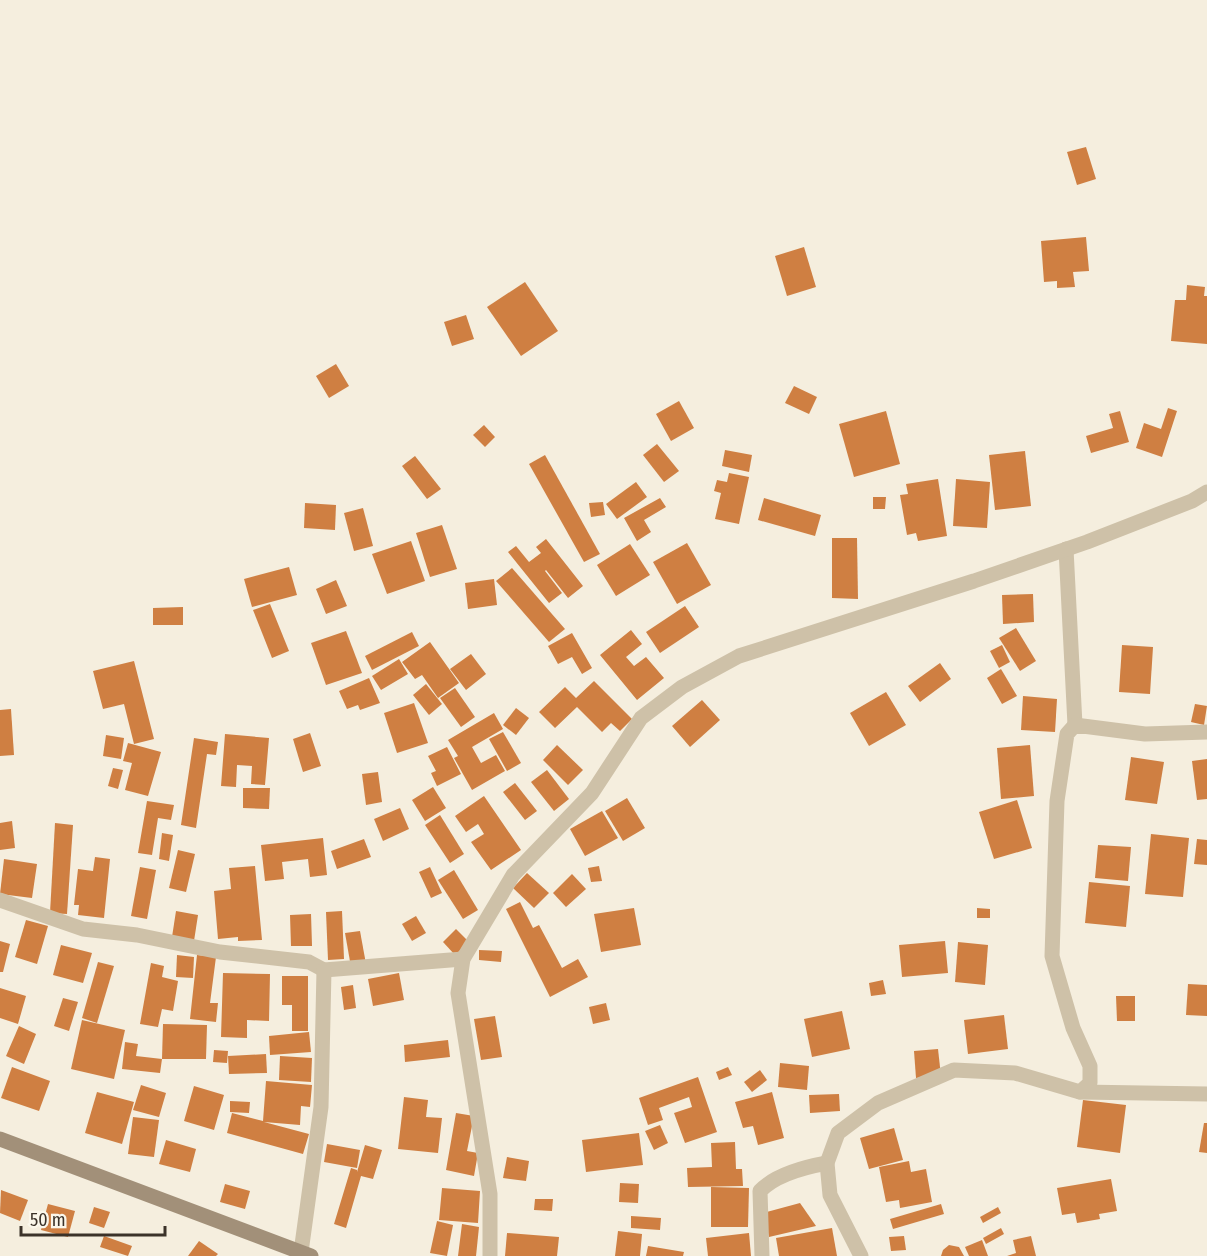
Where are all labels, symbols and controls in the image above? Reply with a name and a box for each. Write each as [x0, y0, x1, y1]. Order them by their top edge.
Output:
scale bar [21, 1199, 165, 1237]
text: 50 m [30, 1209, 66, 1231]

